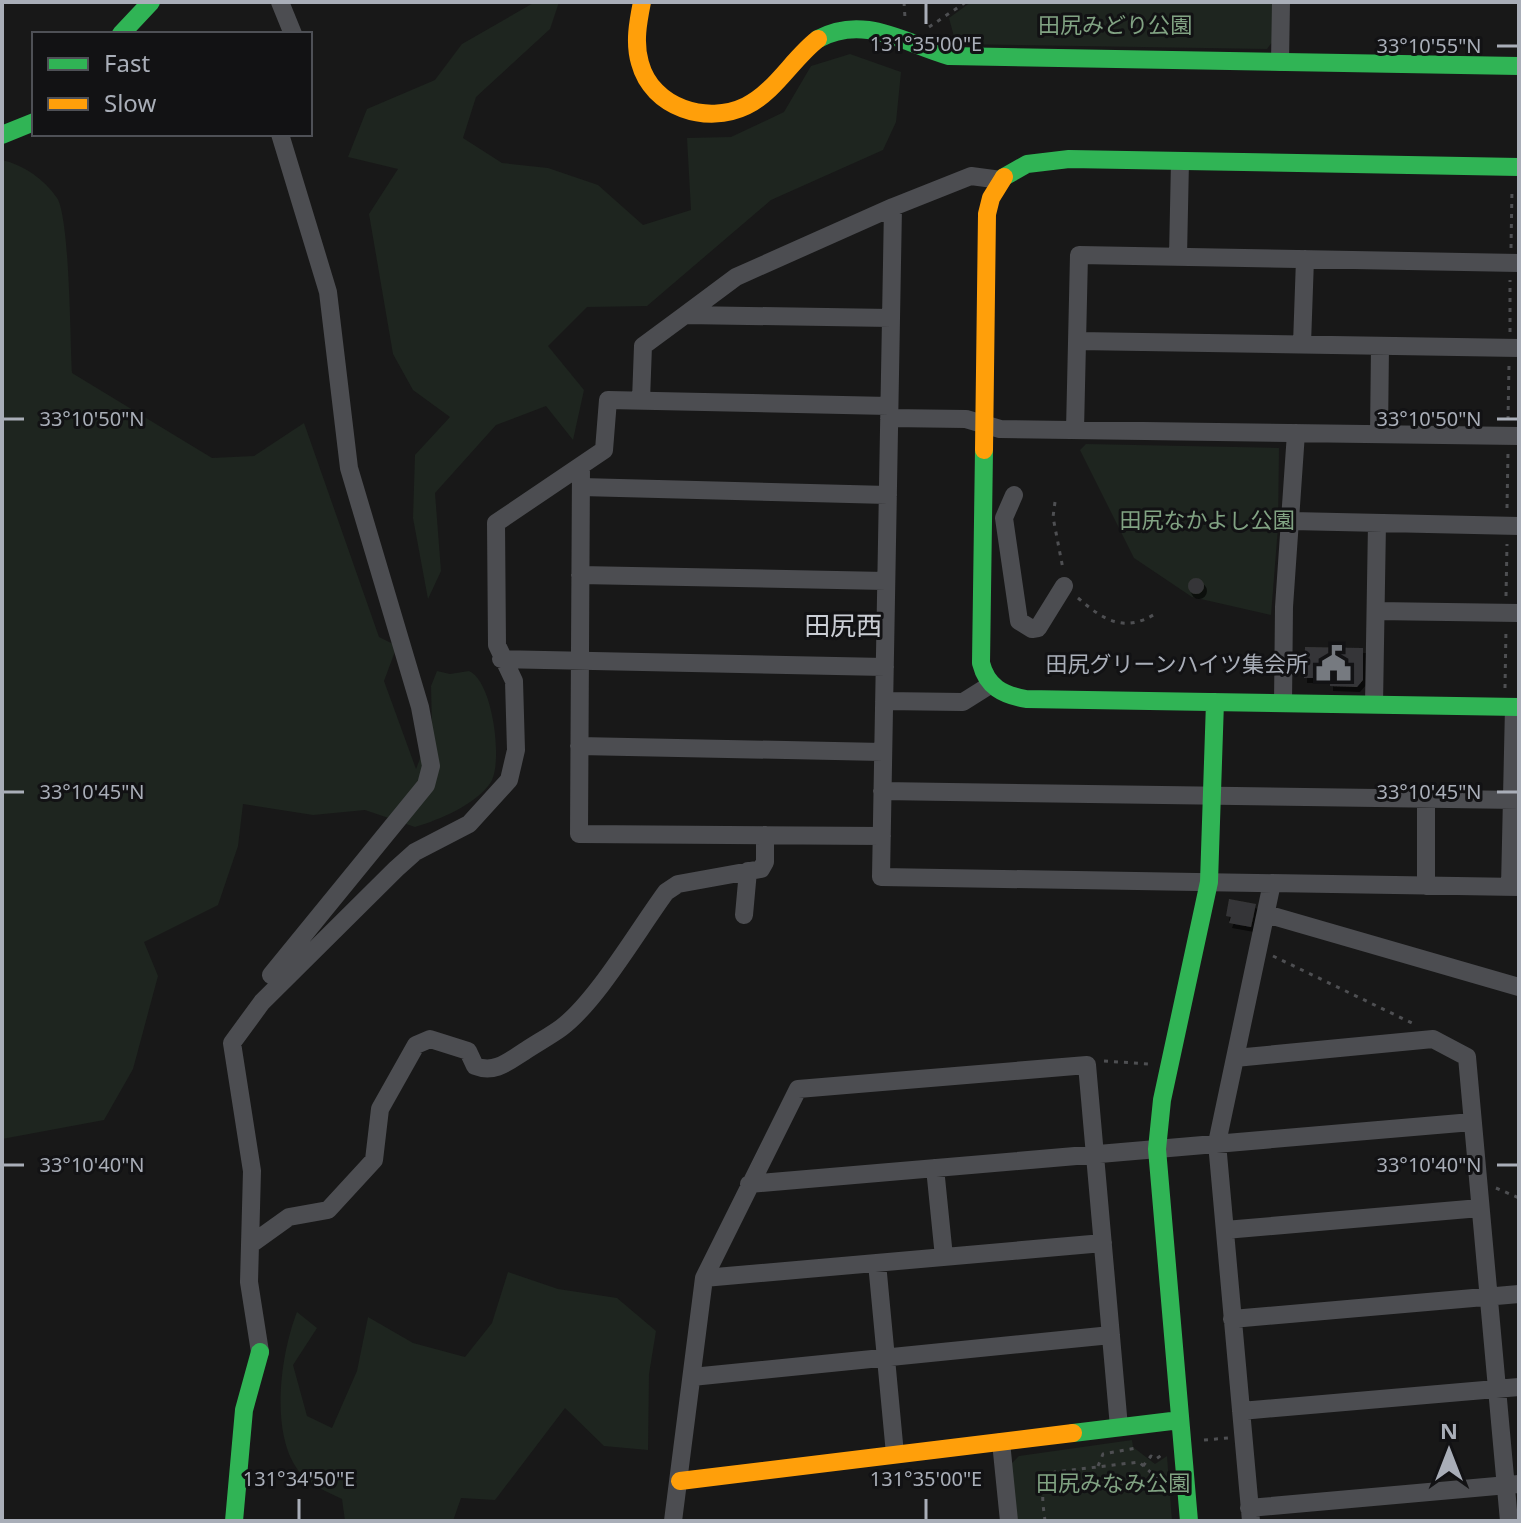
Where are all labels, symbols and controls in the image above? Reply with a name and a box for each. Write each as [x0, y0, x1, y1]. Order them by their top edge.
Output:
park label: 田尻みどり公園 [1038, 9, 1192, 39]
text: 131°35'00"E [870, 30, 982, 57]
legend [32, 32, 312, 136]
text: 33°10'55"N [1376, 32, 1482, 59]
text: Fast [104, 46, 150, 79]
text: Slow [104, 86, 156, 119]
text: 33°10'50"N [39, 405, 145, 432]
text: 33°10'50"N [1376, 405, 1482, 432]
park label: 田尻なかよし公園 [1120, 504, 1294, 534]
district label: 田尻西 [804, 607, 882, 643]
public building icon: 田尻グリーンハイツ集会所 [1315, 644, 1353, 682]
place label: 田尻グリーンハイツ集会所 [1046, 648, 1308, 678]
text: 33°10'45"N [39, 778, 145, 805]
text: 33°10'45"N [1376, 778, 1482, 805]
text: 33°10'40"N [39, 1151, 145, 1178]
text: 33°10'40"N [1376, 1151, 1482, 1178]
north arrow [1409, 1411, 1489, 1491]
text: N [1440, 1415, 1458, 1445]
text: 131°34'50"E [243, 1465, 355, 1492]
text: 131°35'00"E [870, 1465, 982, 1492]
park label: 田尻みなみ公園 [1036, 1467, 1190, 1497]

